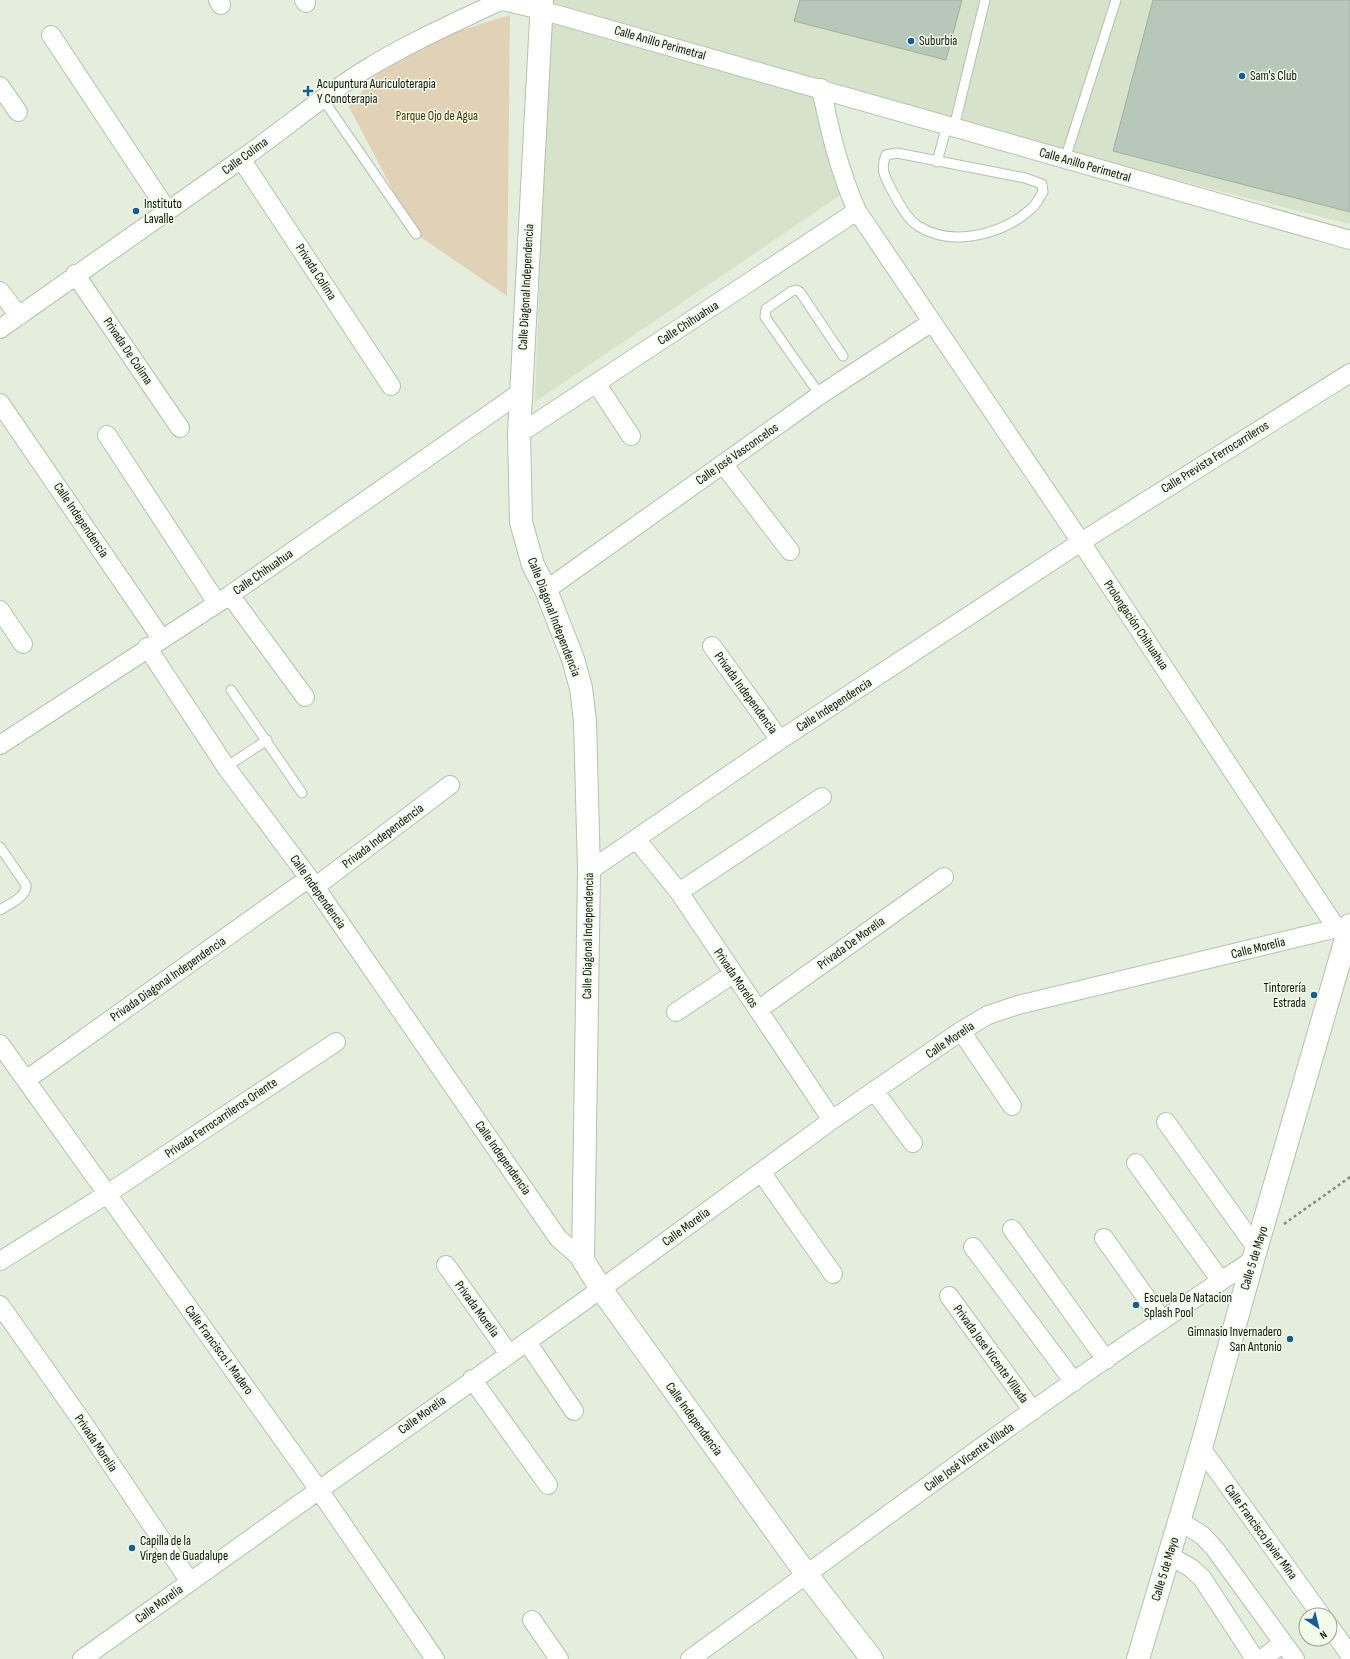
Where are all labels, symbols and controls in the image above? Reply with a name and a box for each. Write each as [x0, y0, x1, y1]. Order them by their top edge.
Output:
street label: Calle Anillo Perimetral [612, 22, 708, 64]
place label: Suburbia [919, 33, 957, 49]
marker: Suburbia [906, 36, 916, 46]
place label: Sam's Club [1250, 68, 1297, 84]
marker: Sam's Club [1237, 71, 1247, 81]
place label: Acupuntura Auriculoterapia Y Conoterapia [316, 76, 436, 107]
marker: Acupuntura Auriculoterapia Y Conoterapia [302, 85, 314, 97]
park label: Parque Ojo de Agua [396, 108, 478, 124]
street label: Calle Colima [219, 134, 271, 178]
street label: Calle Anillo Perimetral [1037, 144, 1133, 186]
place label: Instituto Lavalle [144, 196, 182, 227]
marker: Instituto Lavalle [131, 206, 141, 216]
street label: Calle Diagonal Independencia [515, 223, 537, 351]
street label: Privada Colima [292, 241, 340, 303]
street label: Calle Chihuahua [654, 297, 722, 349]
street label: Privada De Colima [100, 314, 156, 388]
street label: Calle Prevista Ferrocarrileros [1158, 417, 1272, 497]
street label: Calle José Vasconcelos [693, 419, 782, 488]
street label: Calle Independencia [50, 479, 112, 561]
street label: Calle Chihuahua [230, 546, 296, 598]
street label: Calle Diagonal Independencia [524, 555, 584, 679]
street label: Prolongación Chihuahua [1100, 577, 1172, 673]
street label: Privada Independencia [711, 649, 781, 737]
street label: Calle Independencia [793, 675, 875, 735]
street label: Privada Independencia [339, 800, 427, 872]
street label: Calle Independencia [286, 852, 350, 932]
street label: Calle Diagonal Independencia [579, 873, 597, 999]
street label: Privada De Morelia [814, 913, 888, 973]
street label: Privada Diagonal Independencia [107, 933, 229, 1025]
street label: Calle Morelia [1229, 934, 1287, 962]
street label: Privada Morelos [710, 945, 762, 1011]
place label: Tintorería Estrada [1263, 980, 1306, 1011]
marker: Tintorería Estrada [1309, 990, 1319, 1000]
street label: Calle Morelia [923, 1018, 977, 1062]
street label: Privada Ferrocarrileros Oriente [162, 1074, 280, 1162]
street label: Calle Independencia [471, 1118, 535, 1198]
street label: Calle Morelia [659, 1204, 713, 1250]
street label: Calle 5 de Mayo [1237, 1224, 1271, 1292]
street label: Privada Morelia [451, 1278, 503, 1340]
place label: Escuela De Natacion Splash Pool [1144, 1290, 1232, 1321]
marker: Escuela De Natacion Splash Pool [1131, 1300, 1141, 1310]
street label: Calle Francisco I. Madero [181, 1302, 257, 1398]
street label: Privada Jose Vicente Villada [950, 1302, 1032, 1406]
place label: Gimnasio Invernadero San Antonio [1187, 1324, 1282, 1355]
marker: Gimnasio Invernadero San Antonio [1285, 1334, 1295, 1344]
street label: Calle Independencia [662, 1379, 726, 1459]
street label: Calle Morelia [395, 1392, 449, 1438]
street label: Privada Morelia [71, 1411, 121, 1475]
street label: Calle José Vicente Villada [921, 1419, 1017, 1495]
street label: Calle Francisco Javier Mina [1221, 1481, 1301, 1583]
place label: Capilla de la Virgen de Guadalupe [140, 1533, 228, 1564]
street label: Calle 5 de Mayo [1148, 1535, 1182, 1603]
marker: Capilla de la Virgen de Guadalupe [127, 1543, 137, 1553]
street label: Calle Morelia [132, 1581, 186, 1627]
north arrow [1298, 1607, 1338, 1647]
text: N [1317, 1628, 1330, 1642]

